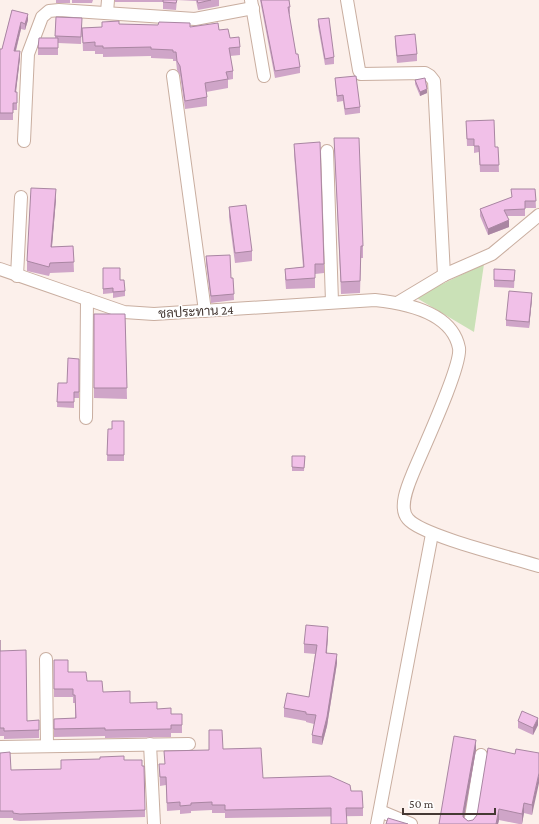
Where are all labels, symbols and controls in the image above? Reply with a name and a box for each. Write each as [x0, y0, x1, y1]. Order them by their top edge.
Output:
street label: ชลประทาน 24 [158, 302, 235, 321]
scale bar [403, 790, 495, 816]
text: 50 m [409, 797, 434, 811]

